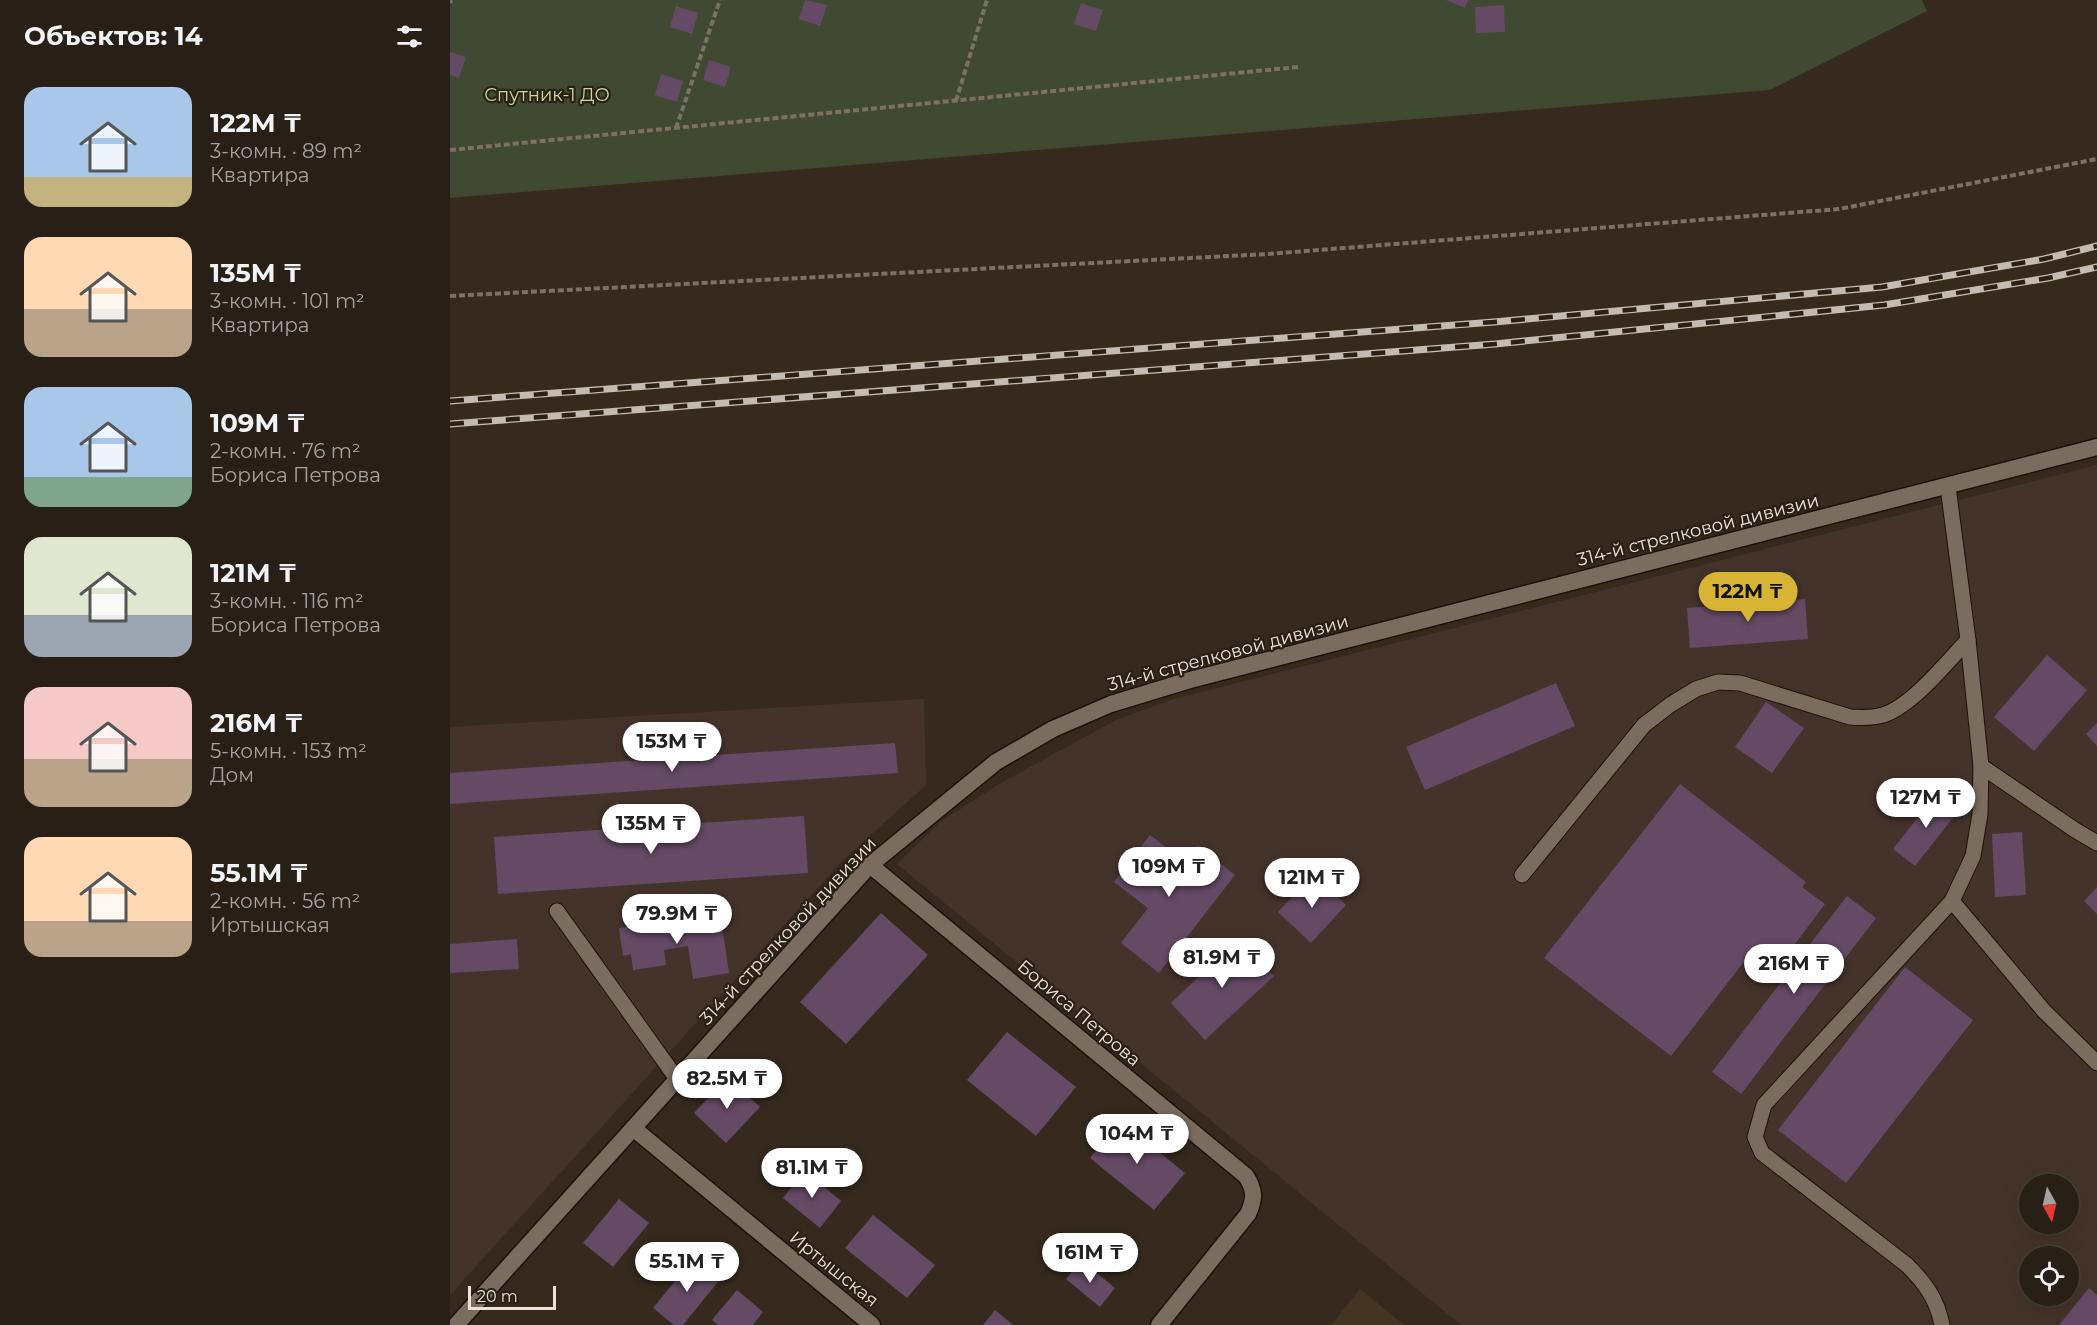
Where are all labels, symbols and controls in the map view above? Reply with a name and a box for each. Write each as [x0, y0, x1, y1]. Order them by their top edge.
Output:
text: Объектов: 14 [24, 20, 203, 52]
icon: filters [393, 20, 426, 53]
park label: Спутник-1 ДО [484, 84, 610, 106]
text: 122M ₸ [210, 107, 302, 139]
icon: home [72, 111, 144, 183]
text: 3-комн. · 89 m² [210, 139, 362, 163]
text: Квартира [210, 163, 310, 187]
text: 135M ₸ [210, 257, 302, 289]
icon: home [72, 261, 144, 333]
text: 3-комн. · 101 m² [210, 289, 365, 313]
text: Квартира [210, 313, 310, 337]
text: 109M ₸ [210, 407, 306, 439]
icon: home [72, 411, 144, 483]
text: 2-комн. · 76 m² [210, 439, 361, 463]
text: Бориса Петрова [210, 463, 381, 487]
street label: 314-й стрелковой дивизии [1575, 489, 1821, 571]
text: 121M ₸ [210, 557, 297, 589]
icon: home [72, 561, 144, 633]
pin: 122M ₸ [1699, 572, 1797, 623]
text: 122M ₸ [1713, 579, 1783, 603]
text: 3-комн. · 116 m² [210, 589, 364, 613]
street label: 314-й стрелковой дивизии [1105, 610, 1351, 696]
text: Бориса Петрова [210, 613, 381, 637]
text: 216M ₸ [210, 707, 303, 739]
icon: home [72, 711, 144, 783]
pin: 153M ₸ [623, 722, 721, 773]
text: 153M ₸ [637, 729, 707, 753]
text: 5-комн. · 153 m² [210, 739, 367, 763]
text: Дом [210, 763, 254, 787]
pin: 127M ₸ [1877, 778, 1975, 829]
text: 127M ₸ [1890, 785, 1962, 809]
pin: 135M ₸ [602, 804, 700, 855]
text: 135M ₸ [616, 811, 686, 835]
street label: 314-й стрелковой дивизии [695, 833, 881, 1029]
pin: 109M ₸ [1120, 847, 1218, 898]
text: 109M ₸ [1132, 854, 1206, 878]
text: 55.1M ₸ [210, 857, 309, 889]
pin: 121M ₸ [1263, 858, 1361, 909]
icon: home [72, 861, 144, 933]
text: 121M ₸ [1279, 865, 1345, 889]
text: 2-комн. · 56 m² [210, 889, 360, 913]
pin: 79.9M ₸ [622, 894, 732, 945]
text: 79.9M ₸ [636, 901, 718, 925]
text: Иртышская [210, 913, 330, 937]
pin: 81.9M ₸ [1167, 938, 1277, 989]
pin: 216M ₸ [1745, 944, 1843, 995]
text: 81.9M ₸ [1183, 945, 1261, 969]
text: 216M ₸ [1758, 951, 1830, 975]
street label: Бориса Петрова [1013, 955, 1145, 1071]
pin: 82.5M ₸ [672, 1059, 782, 1110]
text: 82.5M ₸ [686, 1066, 768, 1090]
pin: 104M ₸ [1088, 1114, 1186, 1165]
text: 104M ₸ [1100, 1121, 1174, 1145]
pin: 81.1M ₸ [757, 1148, 867, 1199]
text: 81.1M ₸ [775, 1155, 849, 1179]
north arrow [2019, 1174, 2079, 1234]
map controls [2019, 1174, 2079, 1306]
street label: Иртышская [785, 1226, 883, 1312]
pin: 161M ₸ [1041, 1233, 1139, 1284]
text: 161M ₸ [1056, 1240, 1124, 1264]
pin: 55.1M ₸ [632, 1242, 742, 1293]
button: locate [2019, 1246, 2079, 1306]
text: 55.1M ₸ [649, 1249, 725, 1273]
scale bar [468, 1283, 556, 1310]
text: 20 m [477, 1287, 518, 1306]

